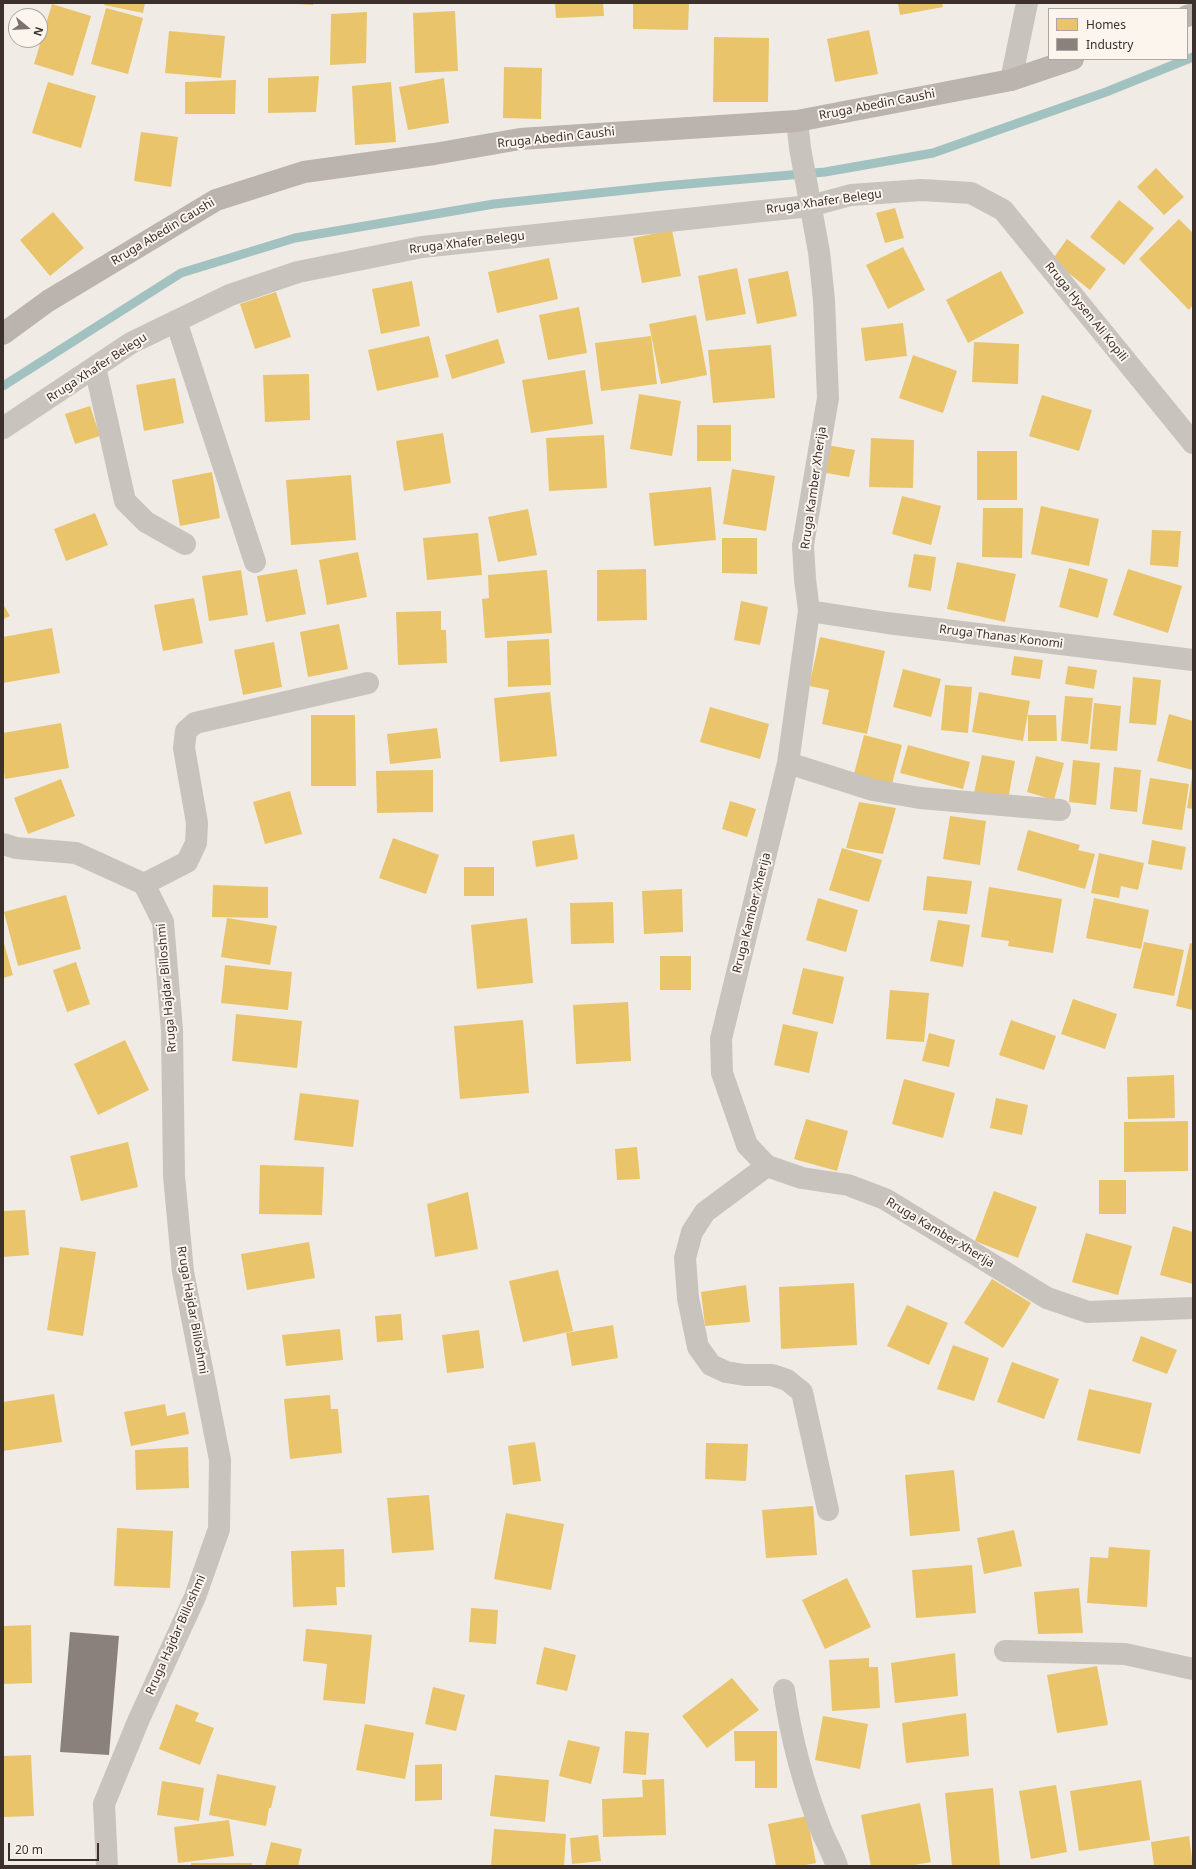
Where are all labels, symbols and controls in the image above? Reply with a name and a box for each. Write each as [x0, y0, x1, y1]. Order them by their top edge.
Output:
north arrow [8, 8, 48, 48]
legend [1048, 8, 1188, 60]
text: Homes [1086, 16, 1126, 33]
text: N [30, 25, 47, 38]
text: Industry [1086, 36, 1133, 53]
street label: Rruga Abedin Caushi [818, 87, 936, 123]
street label: Rruga Abedin Caushi [497, 125, 615, 151]
street label: Rruga Xhafer Belegu [765, 187, 883, 217]
street label: Rruga Abedin Caushi [109, 195, 217, 269]
street label: Rruga Xhafer Belegu [408, 229, 526, 257]
street label: Rruga Hysen Ali Kopili [1042, 259, 1130, 365]
street label: Rruga Xhafer Belegu [44, 330, 150, 406]
street label: Rruga Kamber Xherija [798, 426, 830, 550]
street label: Rruga Thanas Konomi [938, 622, 1064, 652]
street label: Rruga Kamber Xherija [730, 851, 774, 975]
street label: Rruga Hajdar Billoshmi [154, 923, 180, 1053]
street label: Rruga Kamber Xherija [883, 1195, 997, 1271]
street label: Rruga Hajdar Billoshmi [174, 1245, 210, 1375]
street label: Rruga Hajdar Billoshmi [143, 1573, 209, 1697]
scale bar [10, 1835, 101, 1861]
text: 20 m [15, 1841, 43, 1858]

